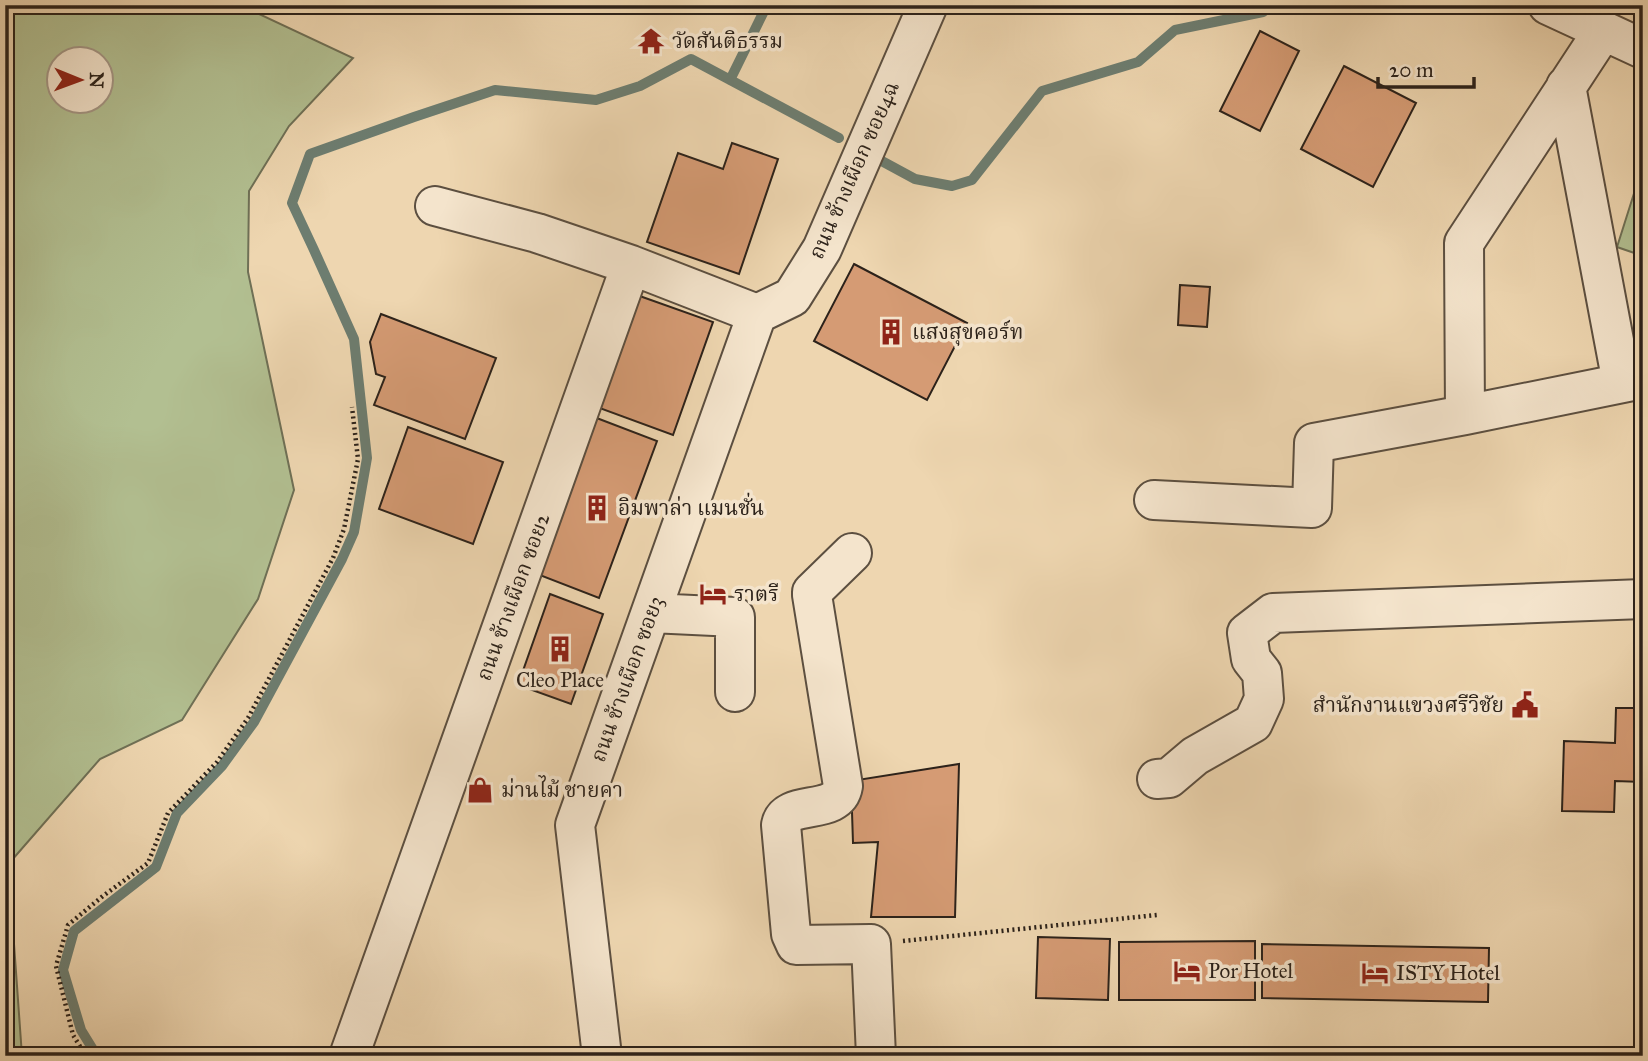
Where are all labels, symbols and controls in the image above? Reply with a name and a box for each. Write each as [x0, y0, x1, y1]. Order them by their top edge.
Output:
temple icon: วัดสันติธรรม [636, 26, 666, 56]
place label: วัดสันติธรรม [672, 28, 783, 54]
north arrow [46, 46, 116, 116]
scale bar [1378, 46, 1475, 90]
text: 20 m [1389, 57, 1434, 83]
text: N [85, 72, 108, 89]
street label: ถนน ช้างเผือก ซอย4ฉ [803, 77, 905, 263]
building icon: แสงสุขคอร์ท [876, 317, 906, 347]
place label: แสงสุขคอร์ท [912, 319, 1023, 346]
place label: อิมพาล่า แมนชั่น [618, 492, 764, 521]
building icon: อิมพาล่า แมนชั่น [582, 493, 612, 523]
street label: ถนน ช้างเผือก ซอย2 [471, 509, 556, 684]
hotel icon: ราตรี [698, 579, 728, 609]
place label: ราตรี [734, 581, 779, 607]
street label: ถนน ช้างเผือก ซอย3 [585, 593, 669, 765]
building icon: Cleo Place [545, 634, 575, 664]
place label: Cleo Place [516, 667, 604, 693]
public building icon: สำนักงานแขวงศรีวิชัย [1510, 690, 1540, 720]
place label: สำนักงานแขวงศรีวิชัย [1313, 692, 1504, 718]
shop icon: ม่านไม้ ชายคา [465, 775, 495, 805]
place label: ม่านไม้ ชายคา [501, 775, 623, 803]
hotel icon: Por Hotel [1172, 956, 1202, 986]
place label: Por Hotel [1208, 958, 1293, 984]
hotel icon: ISTY Hotel [1360, 958, 1390, 988]
place label: ISTY Hotel [1396, 960, 1500, 986]

